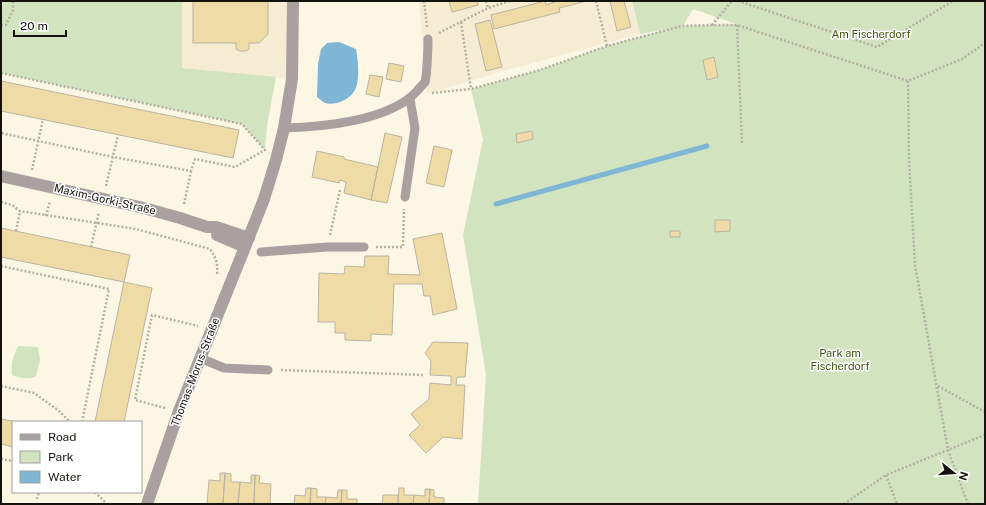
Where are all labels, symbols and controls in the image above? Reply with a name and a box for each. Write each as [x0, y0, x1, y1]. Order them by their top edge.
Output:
scale bar [14, 12, 66, 38]
text: 20 m [20, 19, 48, 33]
park label: Am Fischerdorf [831, 28, 911, 40]
street label: Maxim-Gorki-Straße [53, 181, 157, 217]
street label: Thomas-Morus-Straße [169, 316, 221, 428]
park label: Park am Fischerdorf [810, 347, 870, 372]
legend [12, 421, 142, 493]
text: Road [48, 430, 76, 444]
text: Park [48, 450, 74, 464]
north arrow [934, 453, 974, 493]
text: Water [48, 470, 82, 484]
text: N [957, 470, 971, 482]

